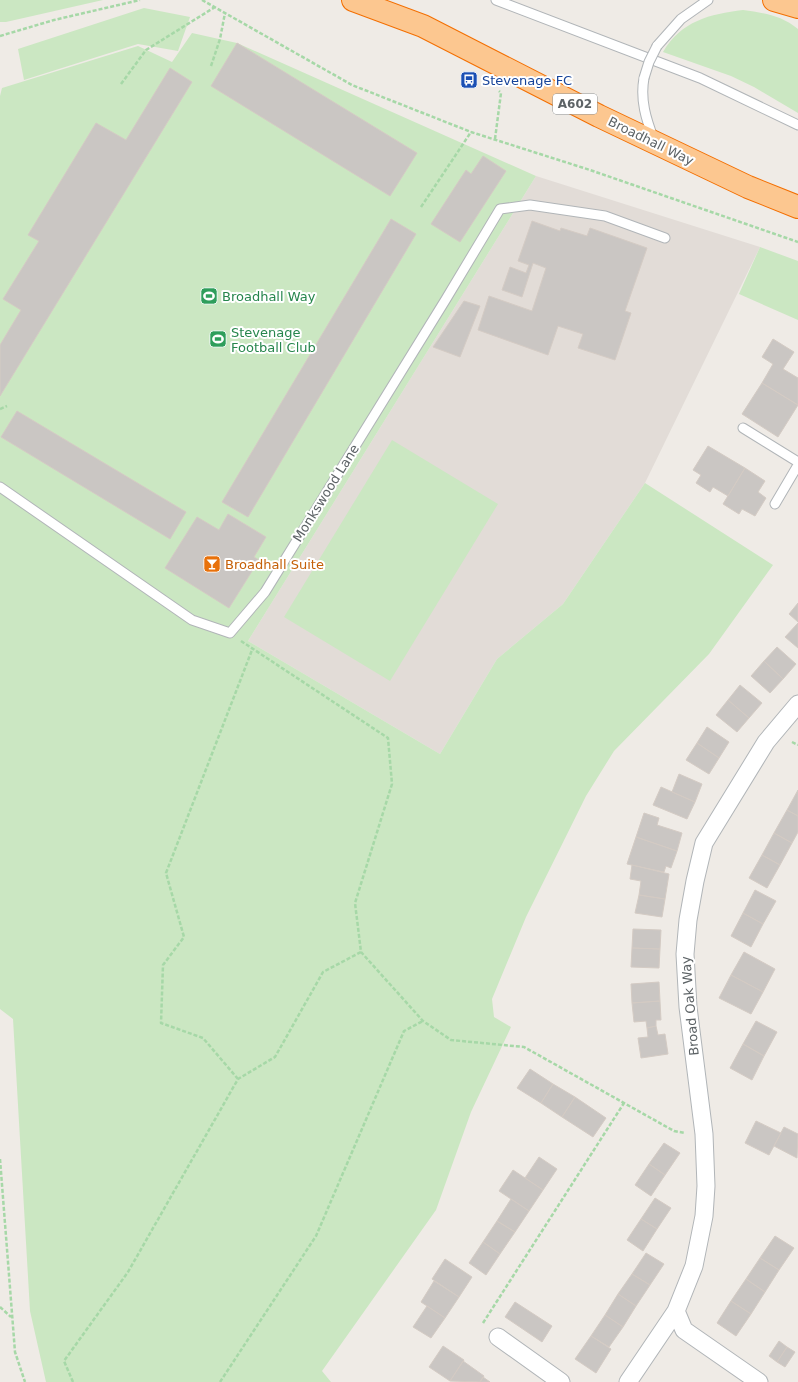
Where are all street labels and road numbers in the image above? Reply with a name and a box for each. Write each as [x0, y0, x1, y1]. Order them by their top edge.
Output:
road number: A602 [553, 94, 597, 114]
street label: Broadhall Way [606, 114, 697, 168]
street label: Monkswood Lane [290, 441, 362, 545]
street label: Broad Oak Way [678, 955, 702, 1056]

